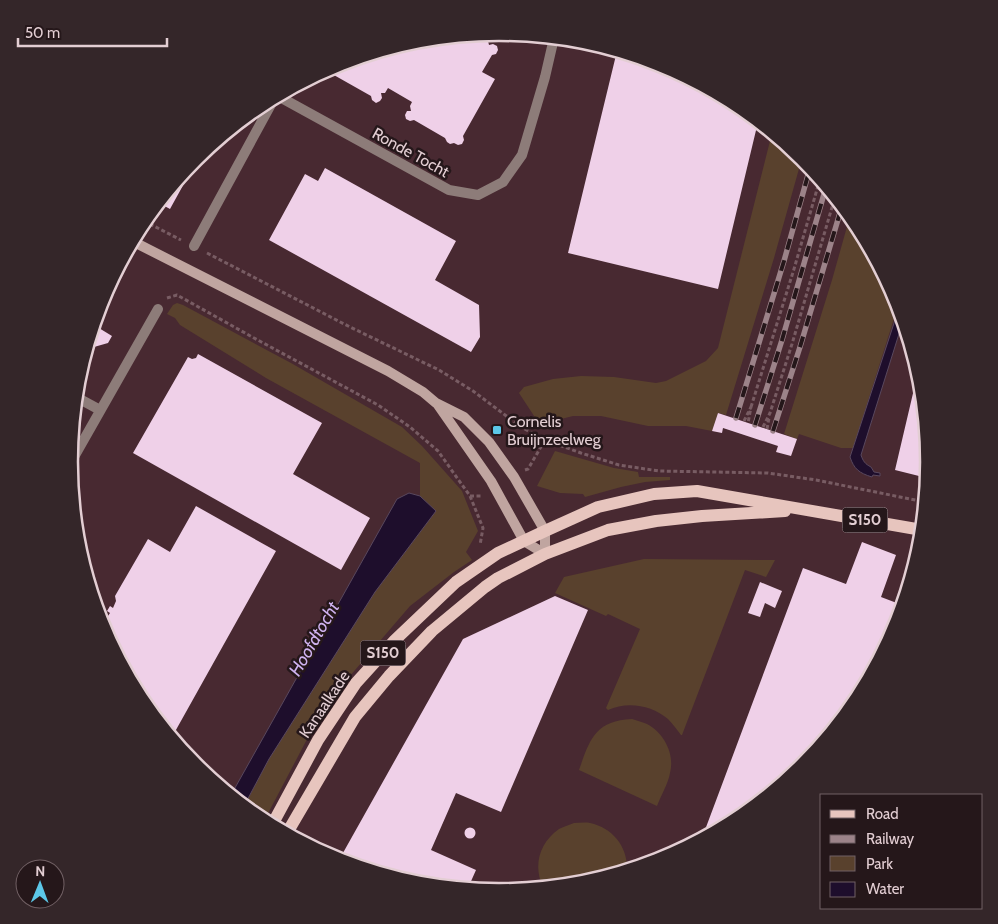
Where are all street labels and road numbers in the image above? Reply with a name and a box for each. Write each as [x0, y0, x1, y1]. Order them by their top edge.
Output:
street label: Ronde Tocht [369, 124, 453, 182]
road number: S150 [842, 508, 888, 532]
road number: S150 [360, 640, 406, 666]
street label: Kanaalkade [295, 667, 354, 741]

